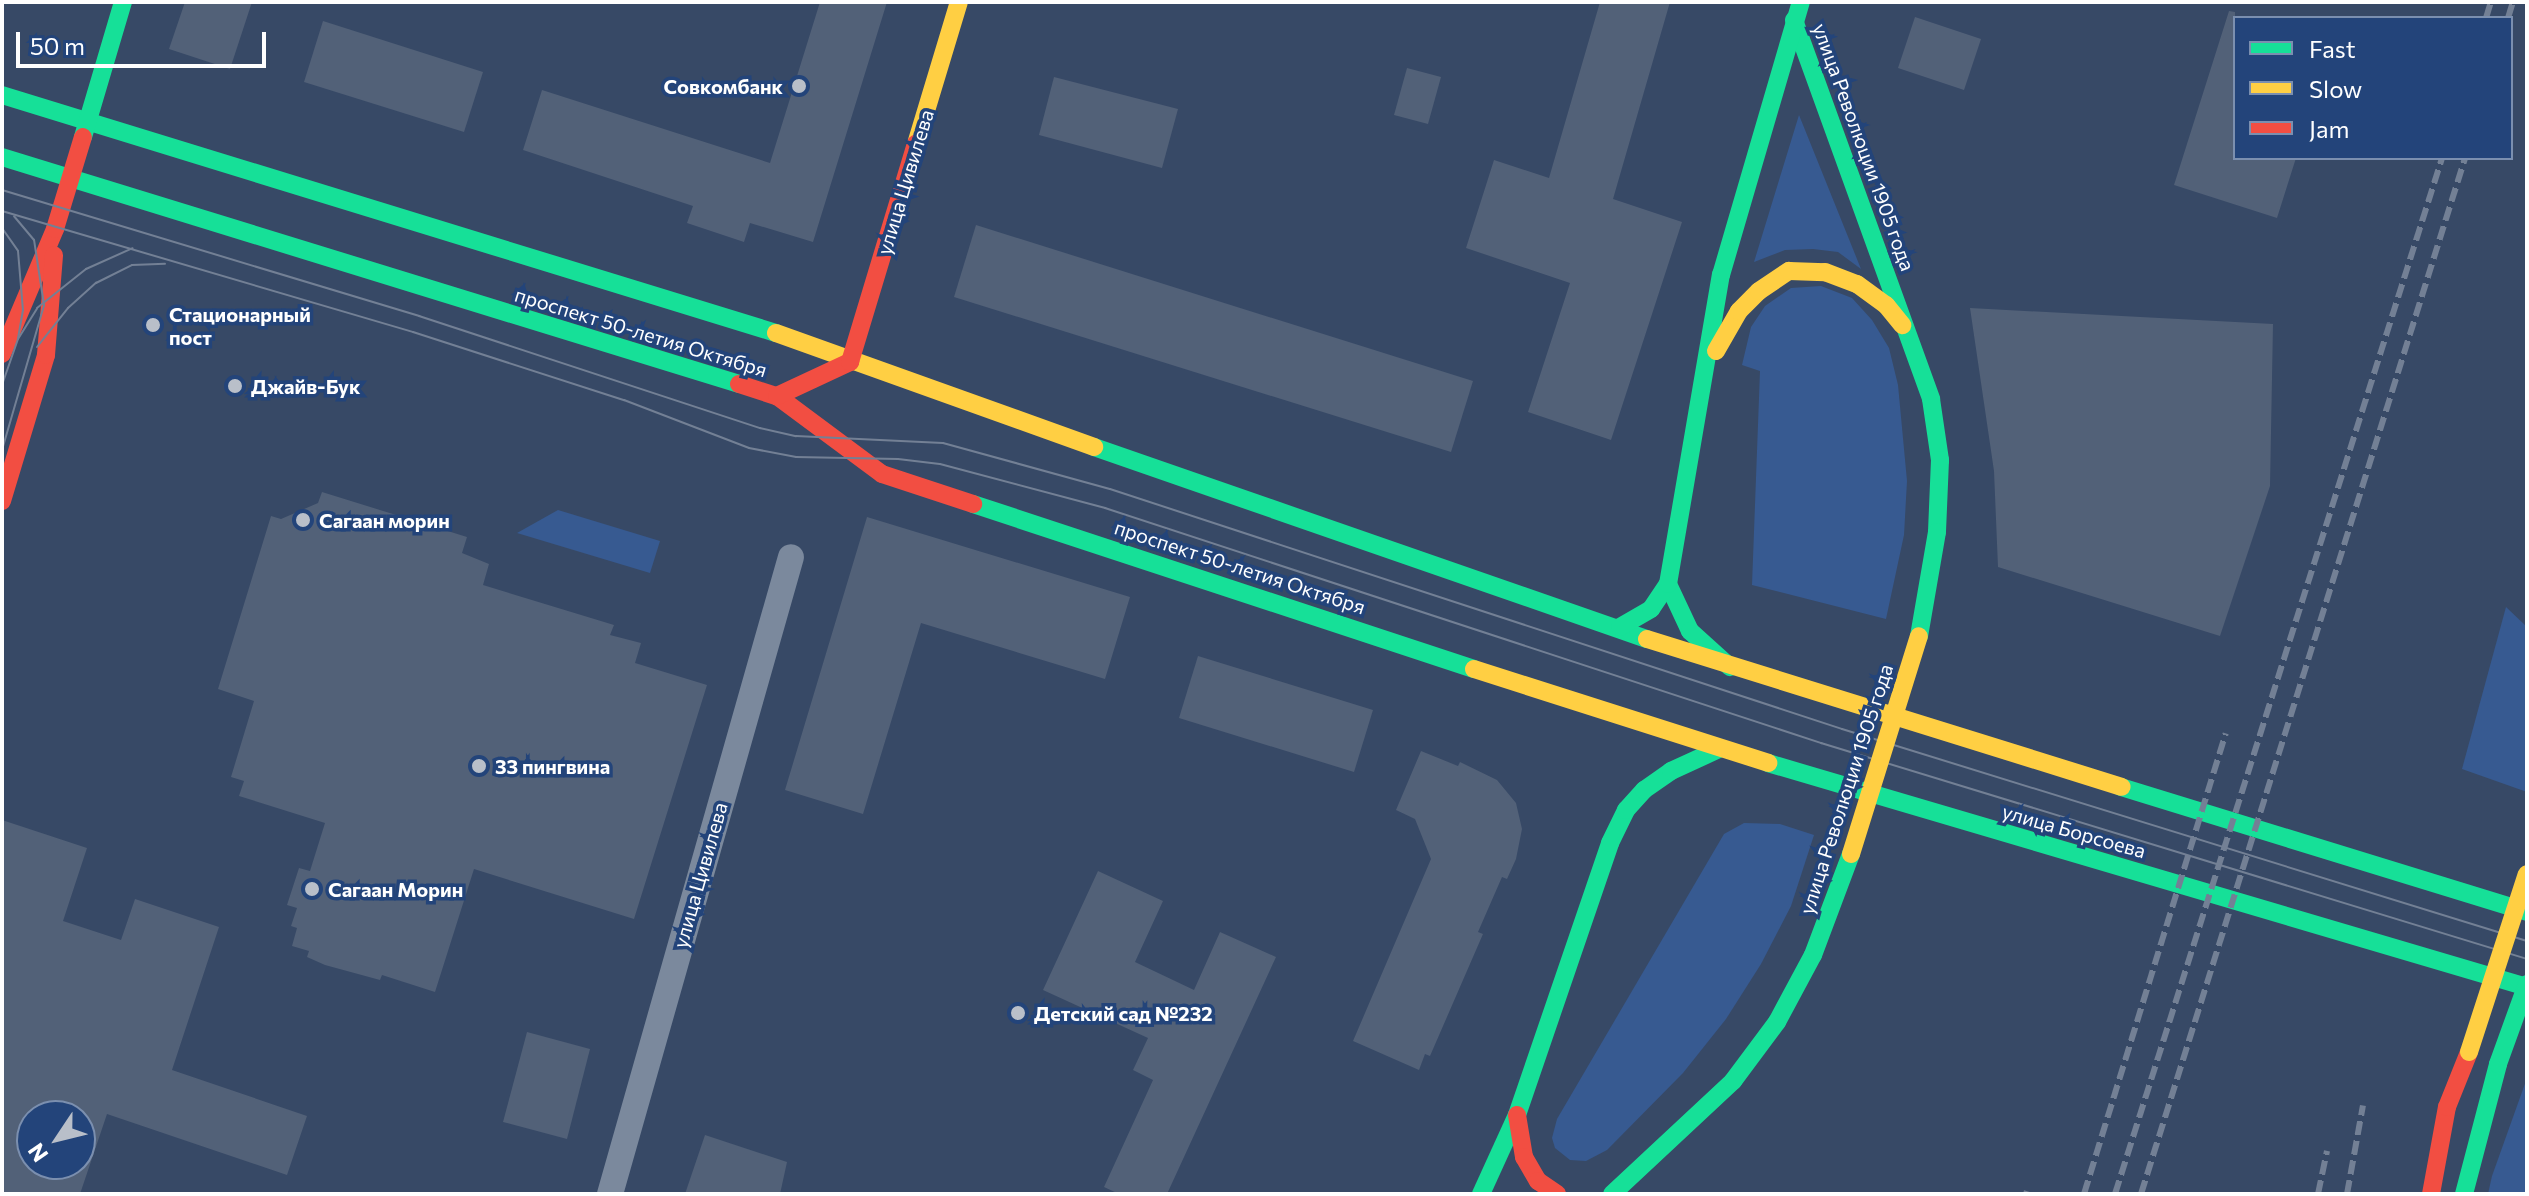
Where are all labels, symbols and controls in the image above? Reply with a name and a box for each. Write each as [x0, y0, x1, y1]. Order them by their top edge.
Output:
scale bar [20, 16, 270, 66]
legend [2233, 16, 2513, 160]
street label: улица Революции 1905 года [1808, 20, 1920, 274]
text: 50 m [30, 31, 85, 60]
text: Fast [2309, 34, 2356, 63]
place label: Совкомбанк [663, 74, 783, 98]
text: Slow [2309, 74, 2362, 103]
marker: Совкомбанк [790, 77, 808, 95]
street label: улица Цивилева [872, 107, 938, 257]
text: Jam [2309, 114, 2349, 143]
street label: проспект 50-летия Октября [512, 282, 770, 382]
place label: Стационарный пост [169, 302, 311, 349]
marker: Стационарный пост [144, 316, 162, 334]
place label: Джайв-Бук [251, 374, 361, 398]
marker: Джайв-Бук [226, 377, 244, 395]
place label: Сагаан морин [319, 508, 450, 532]
marker: Сагаан морин [294, 511, 312, 529]
street label: проспект 50-летия Октября [1112, 515, 1368, 619]
street label: улица Революции 1905 года [1794, 661, 1898, 917]
place label: 33 пингвина [495, 754, 610, 778]
marker: 33 пингвина [470, 757, 488, 775]
street label: улица Цивилева [668, 799, 732, 951]
street label: улица Борсоева [2000, 799, 2148, 863]
place label: Сагаан Морин [328, 877, 463, 901]
marker: Сагаан Морин [303, 880, 321, 898]
place label: Детский сад №232 [1034, 1001, 1213, 1025]
marker: Детский сад №232 [1009, 1004, 1027, 1022]
north arrow [16, 1100, 96, 1180]
text: N [22, 1138, 53, 1167]

